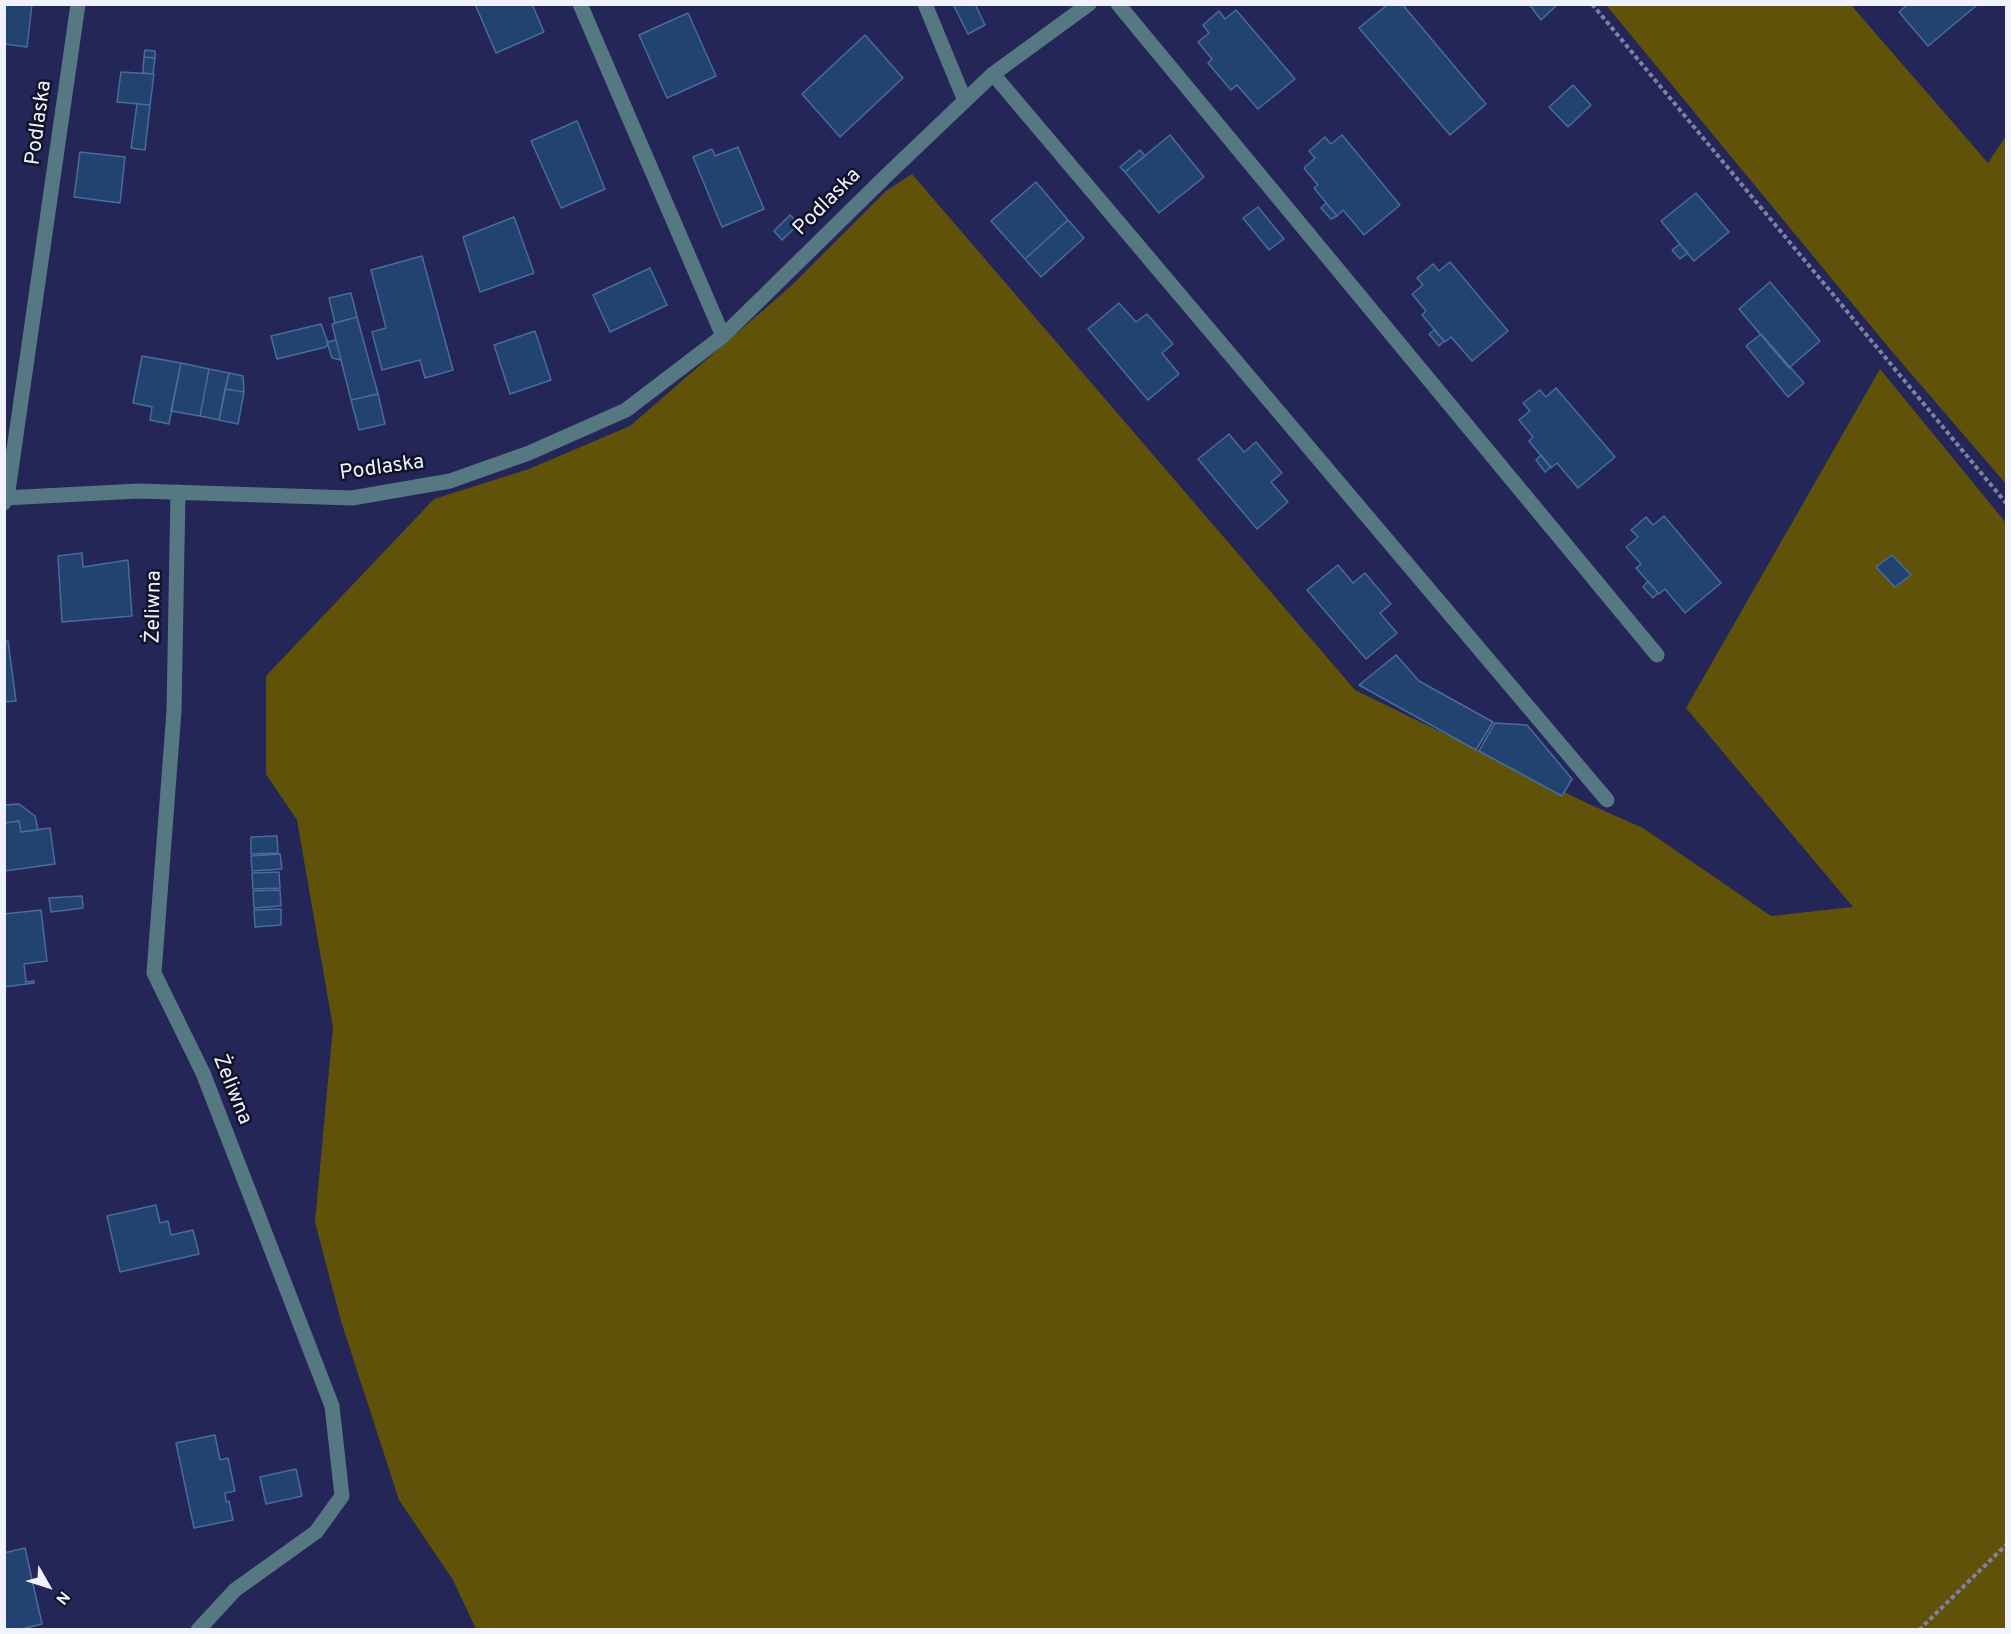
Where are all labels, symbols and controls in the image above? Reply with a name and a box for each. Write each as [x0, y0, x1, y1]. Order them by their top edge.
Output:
street label: Podlaska [22, 79, 58, 167]
street label: Podlaska [789, 164, 867, 242]
street label: Podlaska [338, 451, 426, 487]
street label: Żeliwna [142, 570, 168, 644]
street label: Żeliwna [206, 1051, 256, 1129]
north arrow [18, 1556, 78, 1616]
text: N [51, 1587, 73, 1608]

